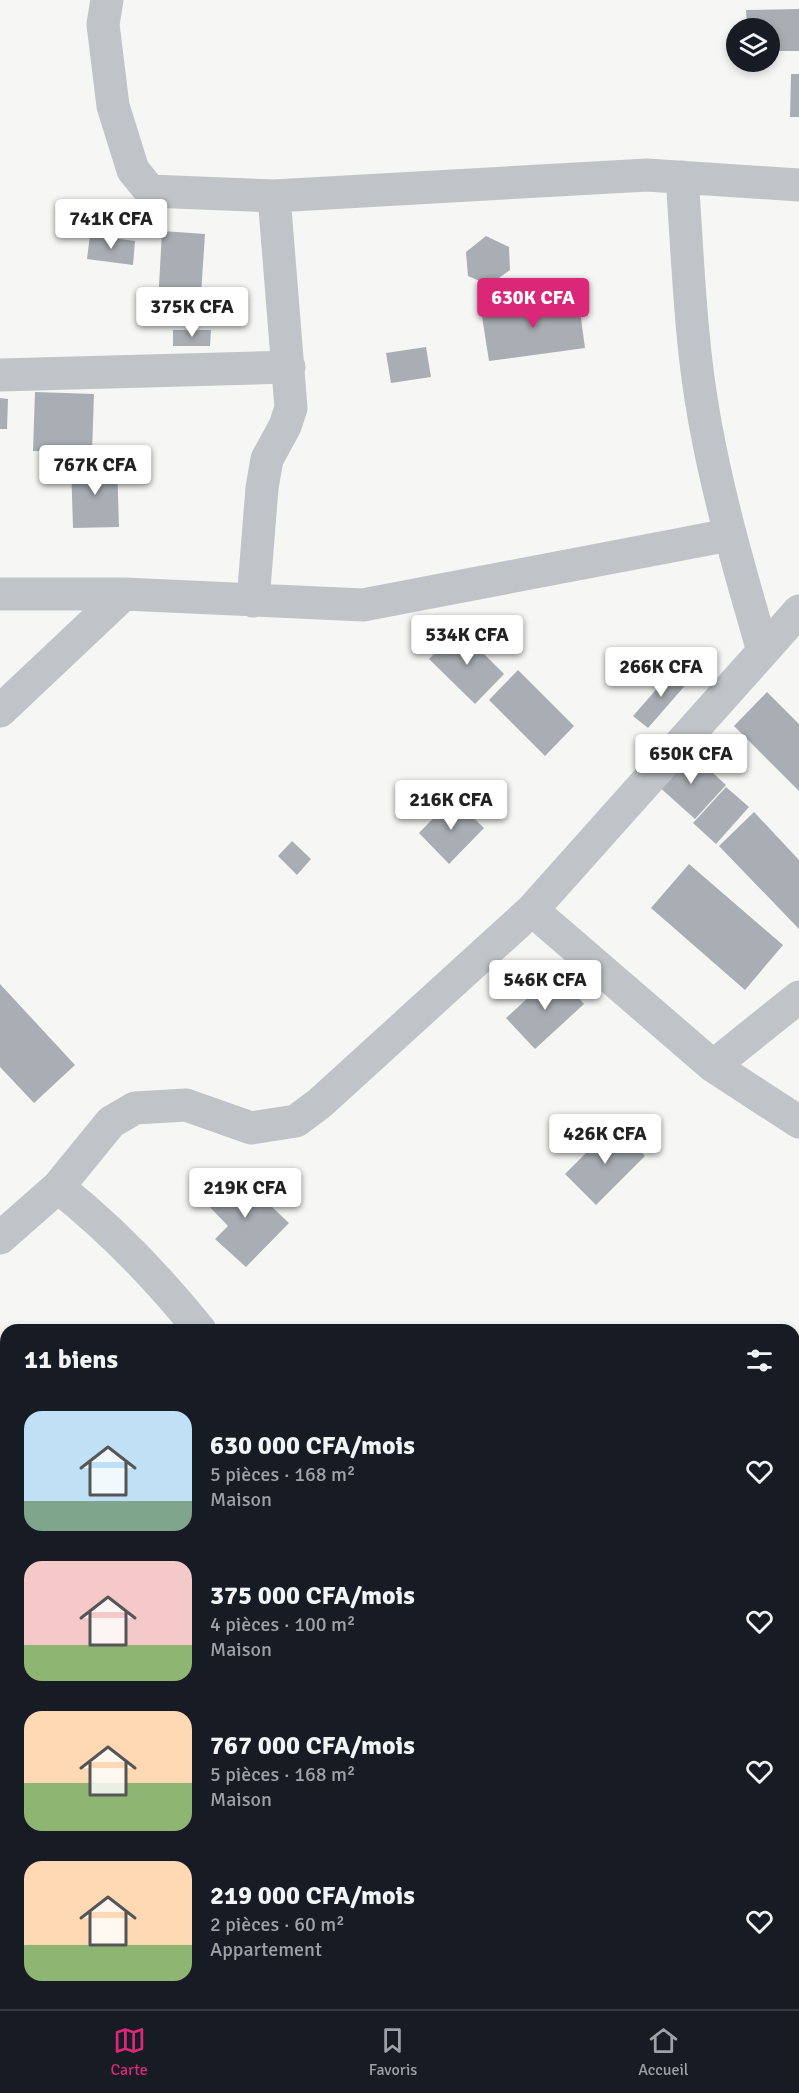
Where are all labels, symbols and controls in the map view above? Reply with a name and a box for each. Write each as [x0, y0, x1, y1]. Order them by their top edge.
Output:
map controls [726, 18, 780, 72]
button: layers [726, 18, 780, 72]
pin: 741K CFA [49, 199, 173, 250]
text: 741K CFA [69, 206, 153, 231]
pin: 630K CFA [471, 278, 595, 329]
text: 630K CFA [491, 285, 575, 310]
pin: 375K CFA [130, 287, 254, 338]
text: 375K CFA [150, 294, 234, 319]
pin: 767K CFA [33, 445, 157, 496]
text: 767K CFA [53, 452, 137, 477]
pin: 534K CFA [405, 615, 529, 666]
text: 534K CFA [425, 622, 509, 647]
pin: 266K CFA [599, 647, 723, 698]
text: 266K CFA [619, 654, 703, 679]
pin: 650K CFA [629, 734, 753, 785]
text: 650K CFA [649, 741, 733, 766]
pin: 216K CFA [389, 780, 513, 831]
text: 216K CFA [409, 787, 493, 812]
pin: 546K CFA [483, 960, 607, 1011]
text: 546K CFA [503, 967, 587, 992]
pin: 426K CFA [543, 1114, 667, 1165]
text: 426K CFA [563, 1121, 647, 1146]
pin: 219K CFA [183, 1168, 307, 1219]
text: 219K CFA [203, 1175, 287, 1200]
text: 11 biens [24, 1344, 118, 1376]
icon: filters [743, 1344, 776, 1377]
text: 630 000 CFA/mois [210, 1430, 415, 1462]
icon: home [72, 1435, 144, 1507]
icon: heart [743, 1455, 776, 1488]
text: 5 pièces · 168 m² [210, 1462, 355, 1487]
text: Maison [210, 1487, 272, 1512]
text: 375 000 CFA/mois [210, 1580, 415, 1612]
icon: home [72, 1585, 144, 1657]
icon: heart [743, 1605, 776, 1638]
text: 4 pièces · 100 m² [210, 1612, 355, 1637]
text: Maison [210, 1637, 272, 1662]
text: 767 000 CFA/mois [210, 1730, 415, 1762]
icon: home [72, 1735, 144, 1807]
icon: heart [743, 1755, 776, 1788]
text: 5 pièces · 168 m² [210, 1762, 355, 1787]
text: Maison [210, 1787, 272, 1812]
text: 219 000 CFA/mois [210, 1880, 415, 1912]
icon: home [72, 1885, 144, 1957]
icon: heart [743, 1905, 776, 1938]
text: 2 pièces · 60 m² [210, 1912, 345, 1937]
text: Appartement [210, 1937, 322, 1962]
tab: Carte [110, 2024, 148, 2080]
tab: Favoris [369, 2024, 417, 2080]
tab: Accueil [638, 2024, 689, 2080]

